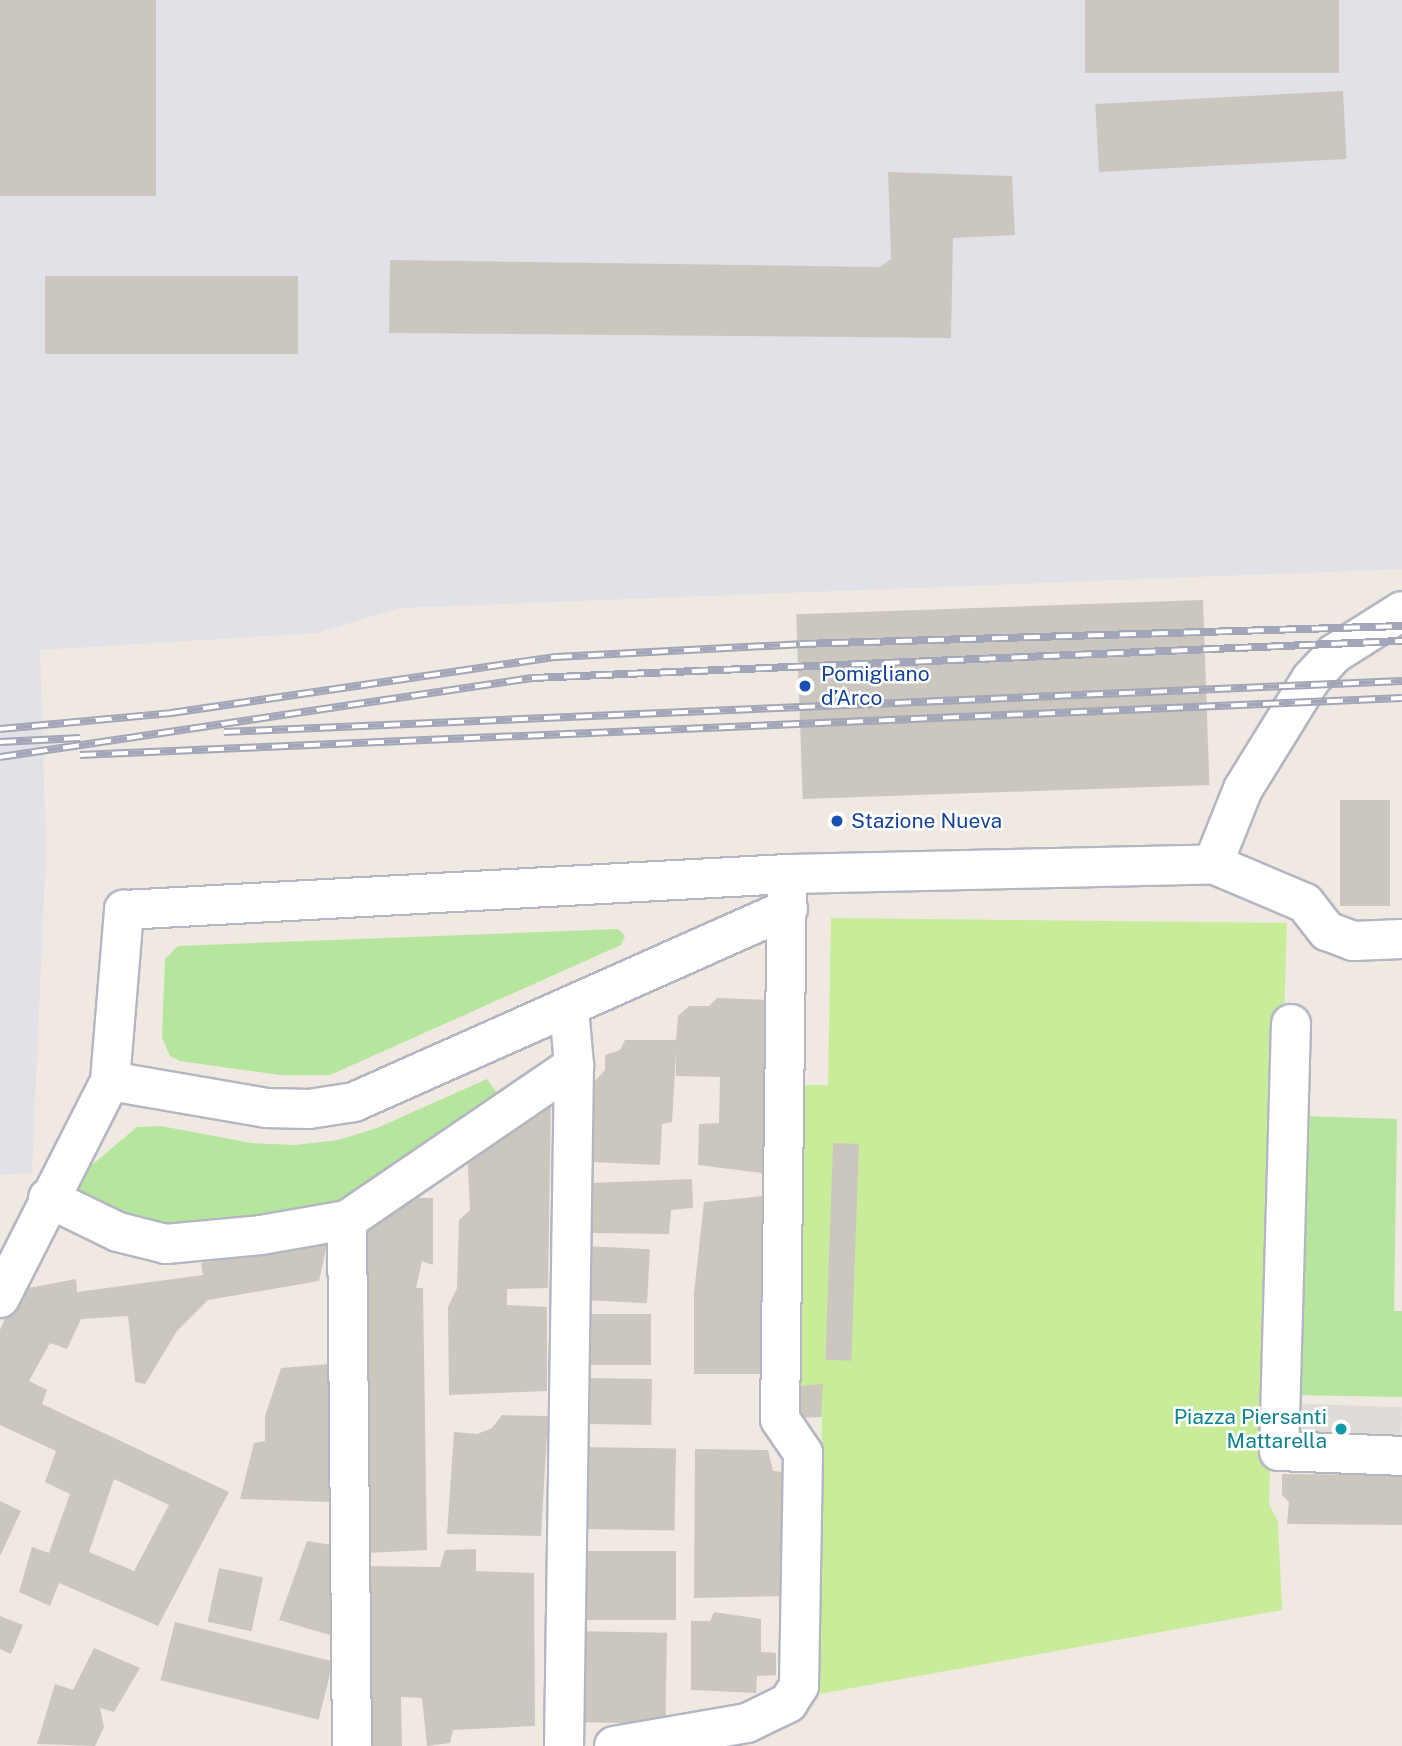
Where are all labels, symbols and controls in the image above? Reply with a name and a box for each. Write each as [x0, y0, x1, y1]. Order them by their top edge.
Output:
place label: Pomigliano d’Arco [821, 661, 930, 711]
marker: Pomigliano d’Arco [795, 676, 815, 696]
place label: Stazione Nueva [851, 808, 1002, 834]
marker: Stazione Nueva [829, 813, 845, 829]
place label: Piazza Piersanti Mattarella [1174, 1404, 1327, 1454]
marker: Piazza Piersanti Mattarella [1333, 1421, 1349, 1437]

